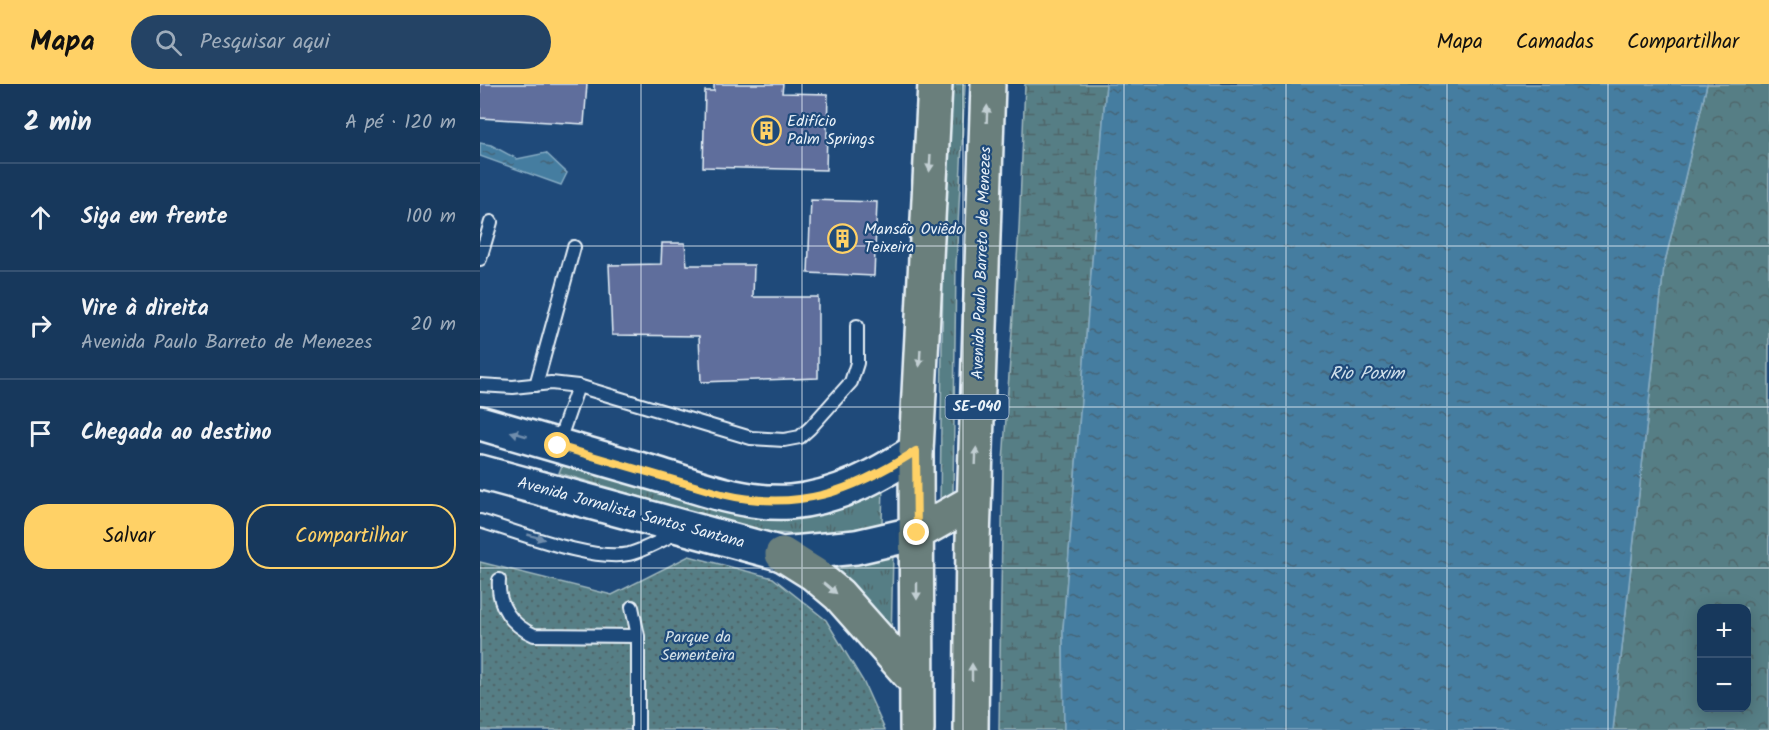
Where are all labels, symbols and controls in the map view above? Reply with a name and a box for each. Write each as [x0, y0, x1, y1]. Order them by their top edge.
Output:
search box [131, 15, 551, 69]
text: Mapa [30, 20, 95, 65]
text: Pesquisar aqui [200, 25, 330, 60]
icon: search [152, 26, 185, 59]
text: Mapa [1436, 26, 1483, 59]
text: Camadas [1516, 26, 1594, 59]
text: Compartilhar [1627, 26, 1739, 59]
text: 2 min [24, 102, 92, 144]
one-way arrow [982, 104, 992, 123]
text: A pé · 120 m [345, 107, 456, 139]
place label: Edifício Palm Springs [787, 109, 875, 152]
building icon: Edifício Palm Springs [750, 114, 782, 146]
street label: Avenida Paulo Barreto de Menezes [965, 146, 999, 380]
one-way arrow [926, 154, 935, 173]
text: Siga em frente [81, 200, 227, 235]
icon: ahead [24, 201, 57, 234]
text: 100 m [406, 201, 456, 233]
place label: Mansão Oviêdo Teixeira [864, 217, 963, 260]
building icon: Mansão Oviêdo Teixeira [827, 222, 859, 254]
text: Vire à direita [81, 292, 209, 327]
icon: right [24, 309, 57, 342]
text: 20 m [410, 309, 456, 341]
text: Avenida Paulo Barreto de Menezes [81, 327, 372, 359]
one-way arrow [916, 349, 925, 368]
water label: Rio Poxim [1330, 360, 1406, 389]
road number: SE-040 [946, 395, 1008, 419]
text: Chegada ao destino [81, 416, 272, 451]
icon: arrive [24, 417, 57, 450]
one-way arrow [510, 429, 528, 438]
route start [544, 432, 570, 458]
one-way arrow [971, 446, 980, 465]
street label: Avenida Jornalista Santos Santana [515, 471, 747, 555]
button: Salvar [24, 504, 234, 569]
button: Compartilhar [246, 504, 456, 569]
route end [903, 519, 929, 545]
one-way arrow [527, 533, 545, 542]
one-way arrow [822, 581, 838, 594]
one-way arrow [912, 582, 922, 601]
map controls [1697, 604, 1751, 712]
button: + [1697, 604, 1751, 658]
park label: Parque da Sementeira [661, 625, 735, 668]
button: − [1697, 658, 1751, 712]
one-way arrow [967, 662, 977, 681]

